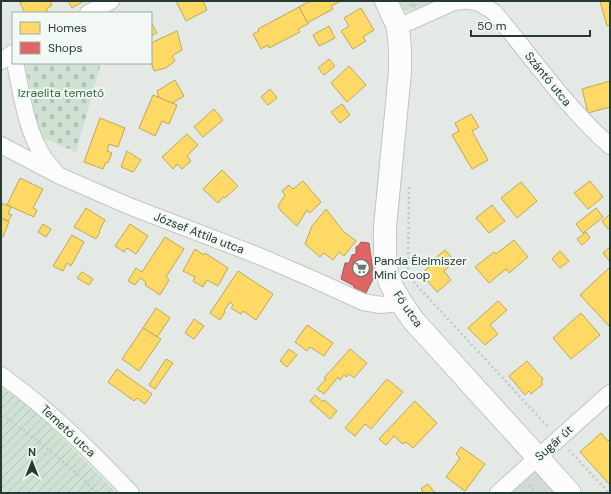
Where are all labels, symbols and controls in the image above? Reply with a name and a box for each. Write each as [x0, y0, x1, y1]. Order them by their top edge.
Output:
legend [12, 12, 152, 64]
scale bar [471, 12, 590, 38]
text: 50 m [477, 18, 506, 34]
text: Homes [48, 20, 87, 36]
text: Shops [48, 40, 83, 56]
street label: Szántó utca [521, 49, 575, 109]
park label: Izraelita temető [18, 85, 104, 101]
street label: József Attila utca [151, 208, 247, 258]
place label: Panda Élelmiszer Mini Coop [374, 253, 467, 283]
supermarket icon: Panda Élelmiszer Mini Coop [351, 258, 371, 278]
street label: Fő utca [390, 288, 426, 330]
street label: Temető utca [37, 401, 99, 461]
street label: Sugár út [531, 421, 577, 464]
north arrow [12, 442, 52, 482]
text: N [28, 445, 36, 459]

